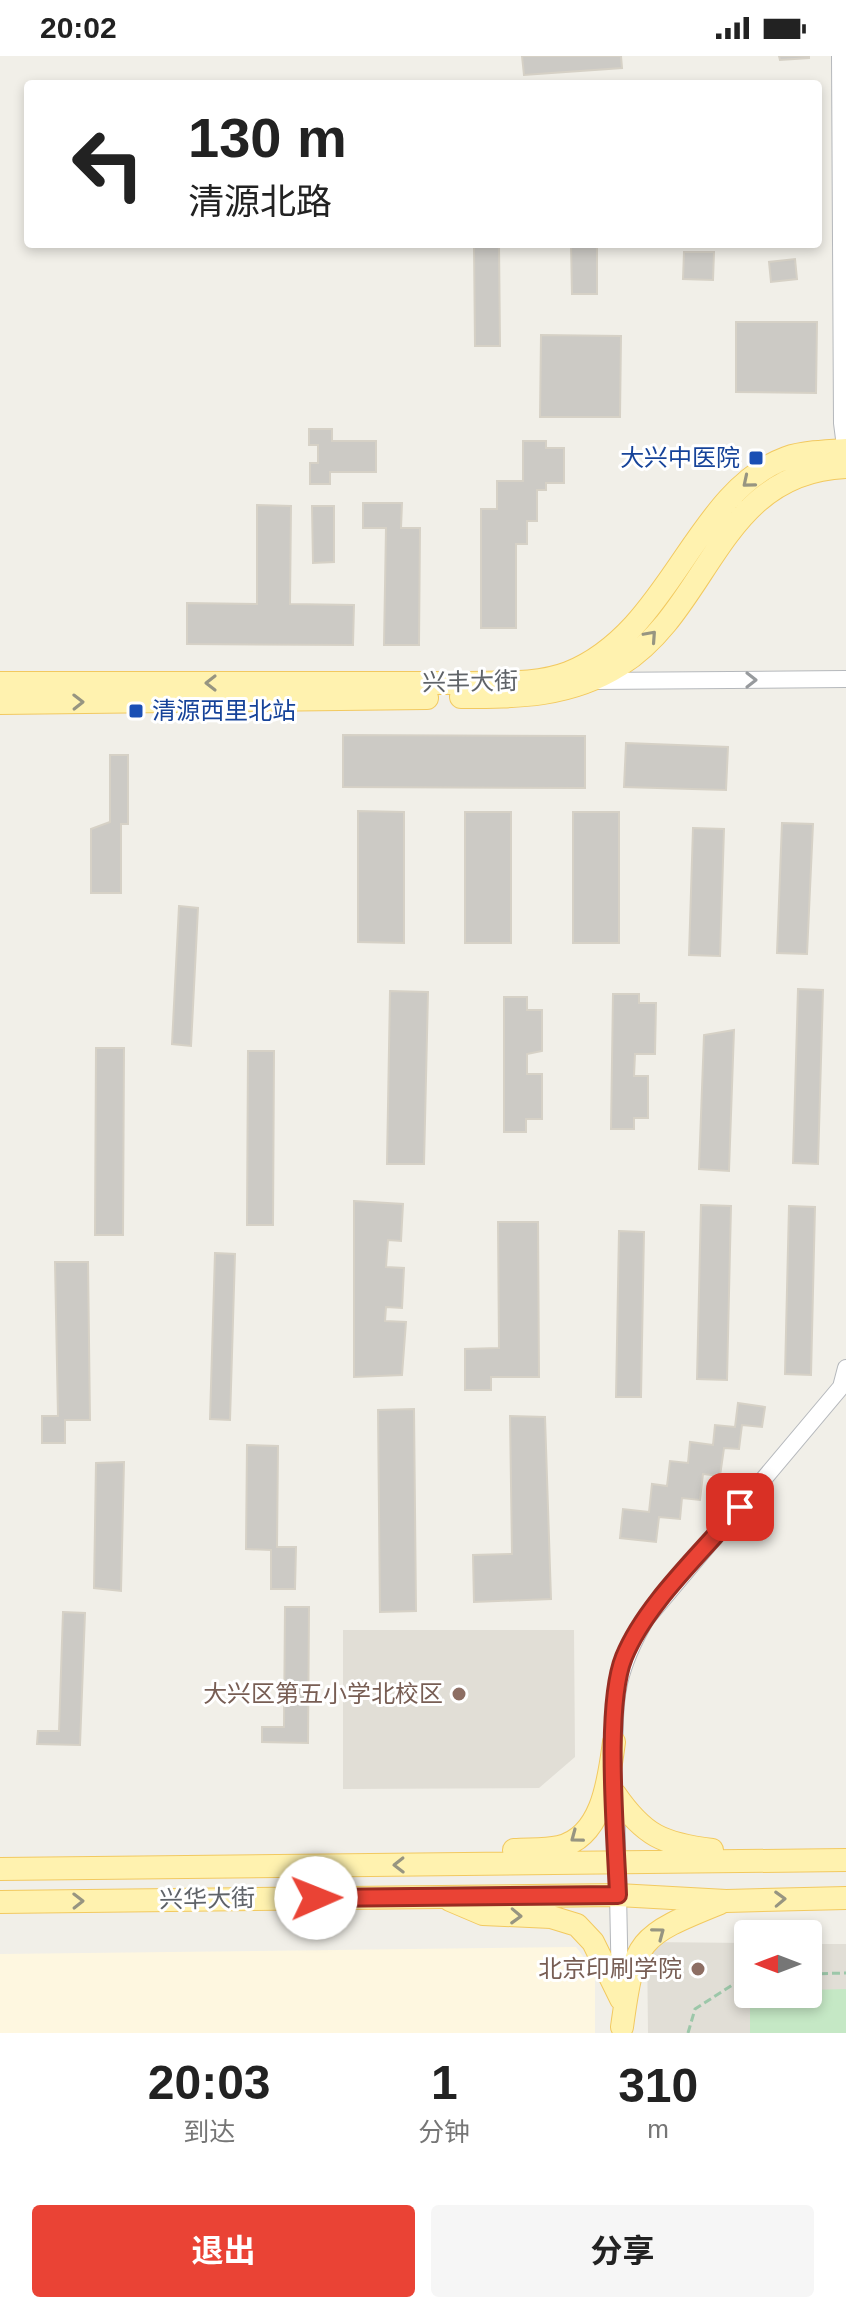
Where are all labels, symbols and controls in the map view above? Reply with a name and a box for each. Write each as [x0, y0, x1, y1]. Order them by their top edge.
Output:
text: 20:02 [40, 11, 117, 44]
text: 130 m [188, 106, 347, 169]
icon: left [56, 112, 160, 216]
text: 清源北路 [188, 181, 332, 222]
place label: 大兴中医院 [620, 444, 740, 471]
marker: 大兴中医院 [747, 449, 765, 467]
one-way arrow [743, 472, 757, 487]
one-way arrow [642, 631, 657, 645]
street label: 兴丰大街 [422, 667, 518, 696]
one-way arrow [745, 671, 758, 689]
one-way arrow [204, 674, 217, 692]
one-way arrow [72, 693, 85, 711]
place label: 清源西里北站 [152, 697, 296, 724]
marker: 清源西里北站 [127, 702, 145, 720]
pin [706, 1473, 774, 1541]
icon: arrive [718, 1485, 762, 1529]
place label: 大兴区第五小学北校区 [203, 1680, 443, 1707]
marker: 大兴区第五小学北校区 [450, 1685, 468, 1703]
one-way arrow [570, 1827, 585, 1841]
position arrow [274, 1856, 358, 1940]
one-way arrow [392, 1856, 405, 1874]
street label: 兴华大街 [159, 1884, 255, 1913]
one-way arrow [774, 1891, 787, 1908]
one-way arrow [72, 1892, 85, 1910]
one-way arrow [510, 1907, 523, 1924]
north arrow [734, 1920, 822, 2008]
map controls [734, 1920, 822, 2008]
one-way arrow [650, 1928, 665, 1943]
place label: 北京印刷学院 [538, 1955, 682, 1982]
marker: 北京印刷学院 [689, 1960, 707, 1978]
text: 20:03 [148, 2056, 271, 2109]
text: 1 [431, 2056, 458, 2109]
text: 310 [618, 2059, 698, 2112]
text: m [647, 2114, 669, 2144]
text: 到达 [183, 2117, 235, 2147]
text: 分钟 [418, 2117, 470, 2147]
button: 退出 [32, 2205, 415, 2297]
button: 分享 [431, 2205, 814, 2297]

